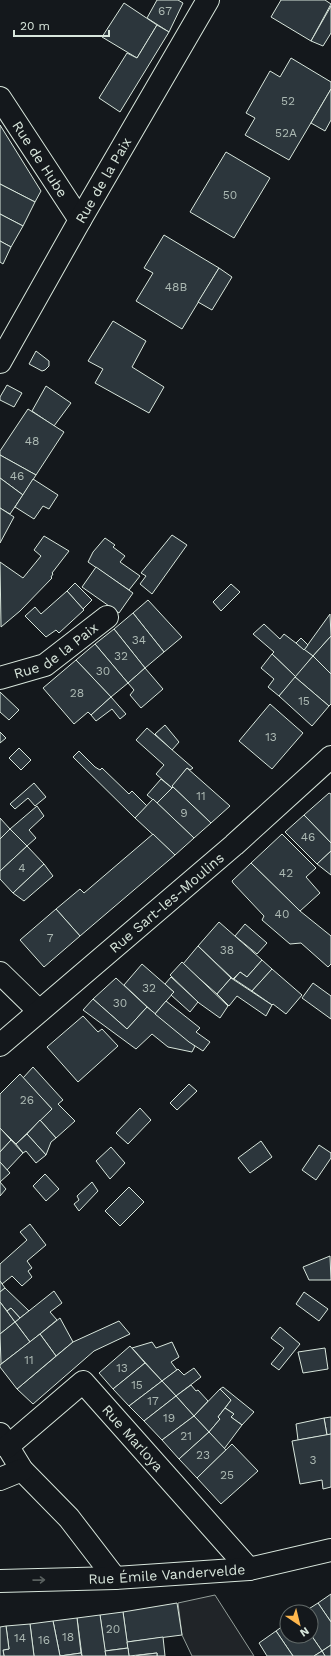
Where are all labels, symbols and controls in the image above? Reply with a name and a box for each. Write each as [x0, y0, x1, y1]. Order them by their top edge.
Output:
house number: 67 [158, 4, 172, 18]
scale bar [14, 12, 109, 38]
text: 20 m [20, 19, 50, 33]
house number: 52 [281, 94, 295, 108]
street label: Rue de Hube [9, 118, 71, 200]
house number: 52A [275, 126, 297, 140]
street label: Rue de la Paix [72, 134, 134, 226]
house number: 50 [223, 188, 237, 202]
house number: 48B [165, 280, 187, 294]
house number: 48 [25, 434, 39, 448]
house number: 46 [10, 469, 24, 483]
street label: Rue de la Paix [12, 619, 101, 682]
house number: 34 [132, 633, 146, 647]
house number: 32 [114, 649, 128, 663]
house number: 30 [96, 664, 110, 678]
house number: 28 [70, 686, 84, 700]
house number: 15 [298, 694, 310, 708]
house number: 13 [265, 730, 277, 744]
house number: 11 [196, 789, 206, 803]
house number: 9 [180, 806, 188, 820]
house number: 46 [301, 830, 315, 844]
street label: Rue Sart-les-Moulins [106, 849, 227, 956]
house number: 4 [18, 861, 26, 875]
house number: 42 [279, 866, 293, 880]
house number: 40 [275, 907, 289, 921]
house number: 7 [47, 931, 54, 945]
house number: 38 [220, 943, 234, 957]
house number: 32 [142, 981, 156, 995]
house number: 30 [113, 996, 127, 1010]
house number: 26 [20, 1093, 34, 1107]
house number: 11 [24, 1353, 34, 1367]
house number: 13 [116, 1361, 128, 1375]
house number: 15 [131, 1378, 143, 1392]
house number: 17 [147, 1394, 159, 1408]
street label: Rue Marloya [99, 1401, 167, 1475]
house number: 19 [163, 1411, 175, 1425]
house number: 21 [180, 1429, 192, 1443]
house number: 23 [196, 1448, 210, 1462]
house number: 3 [310, 1453, 317, 1467]
house number: 25 [220, 1468, 234, 1482]
street label: Rue Émile Vandervelde [88, 1561, 246, 1587]
one-way arrow [32, 1576, 45, 1583]
north arrow [279, 1604, 319, 1644]
house number: 20 [106, 1622, 120, 1636]
text: N [297, 1624, 312, 1639]
house number: 18 [62, 1630, 74, 1644]
house number: 14 [14, 1631, 26, 1645]
house number: 16 [38, 1633, 50, 1647]

